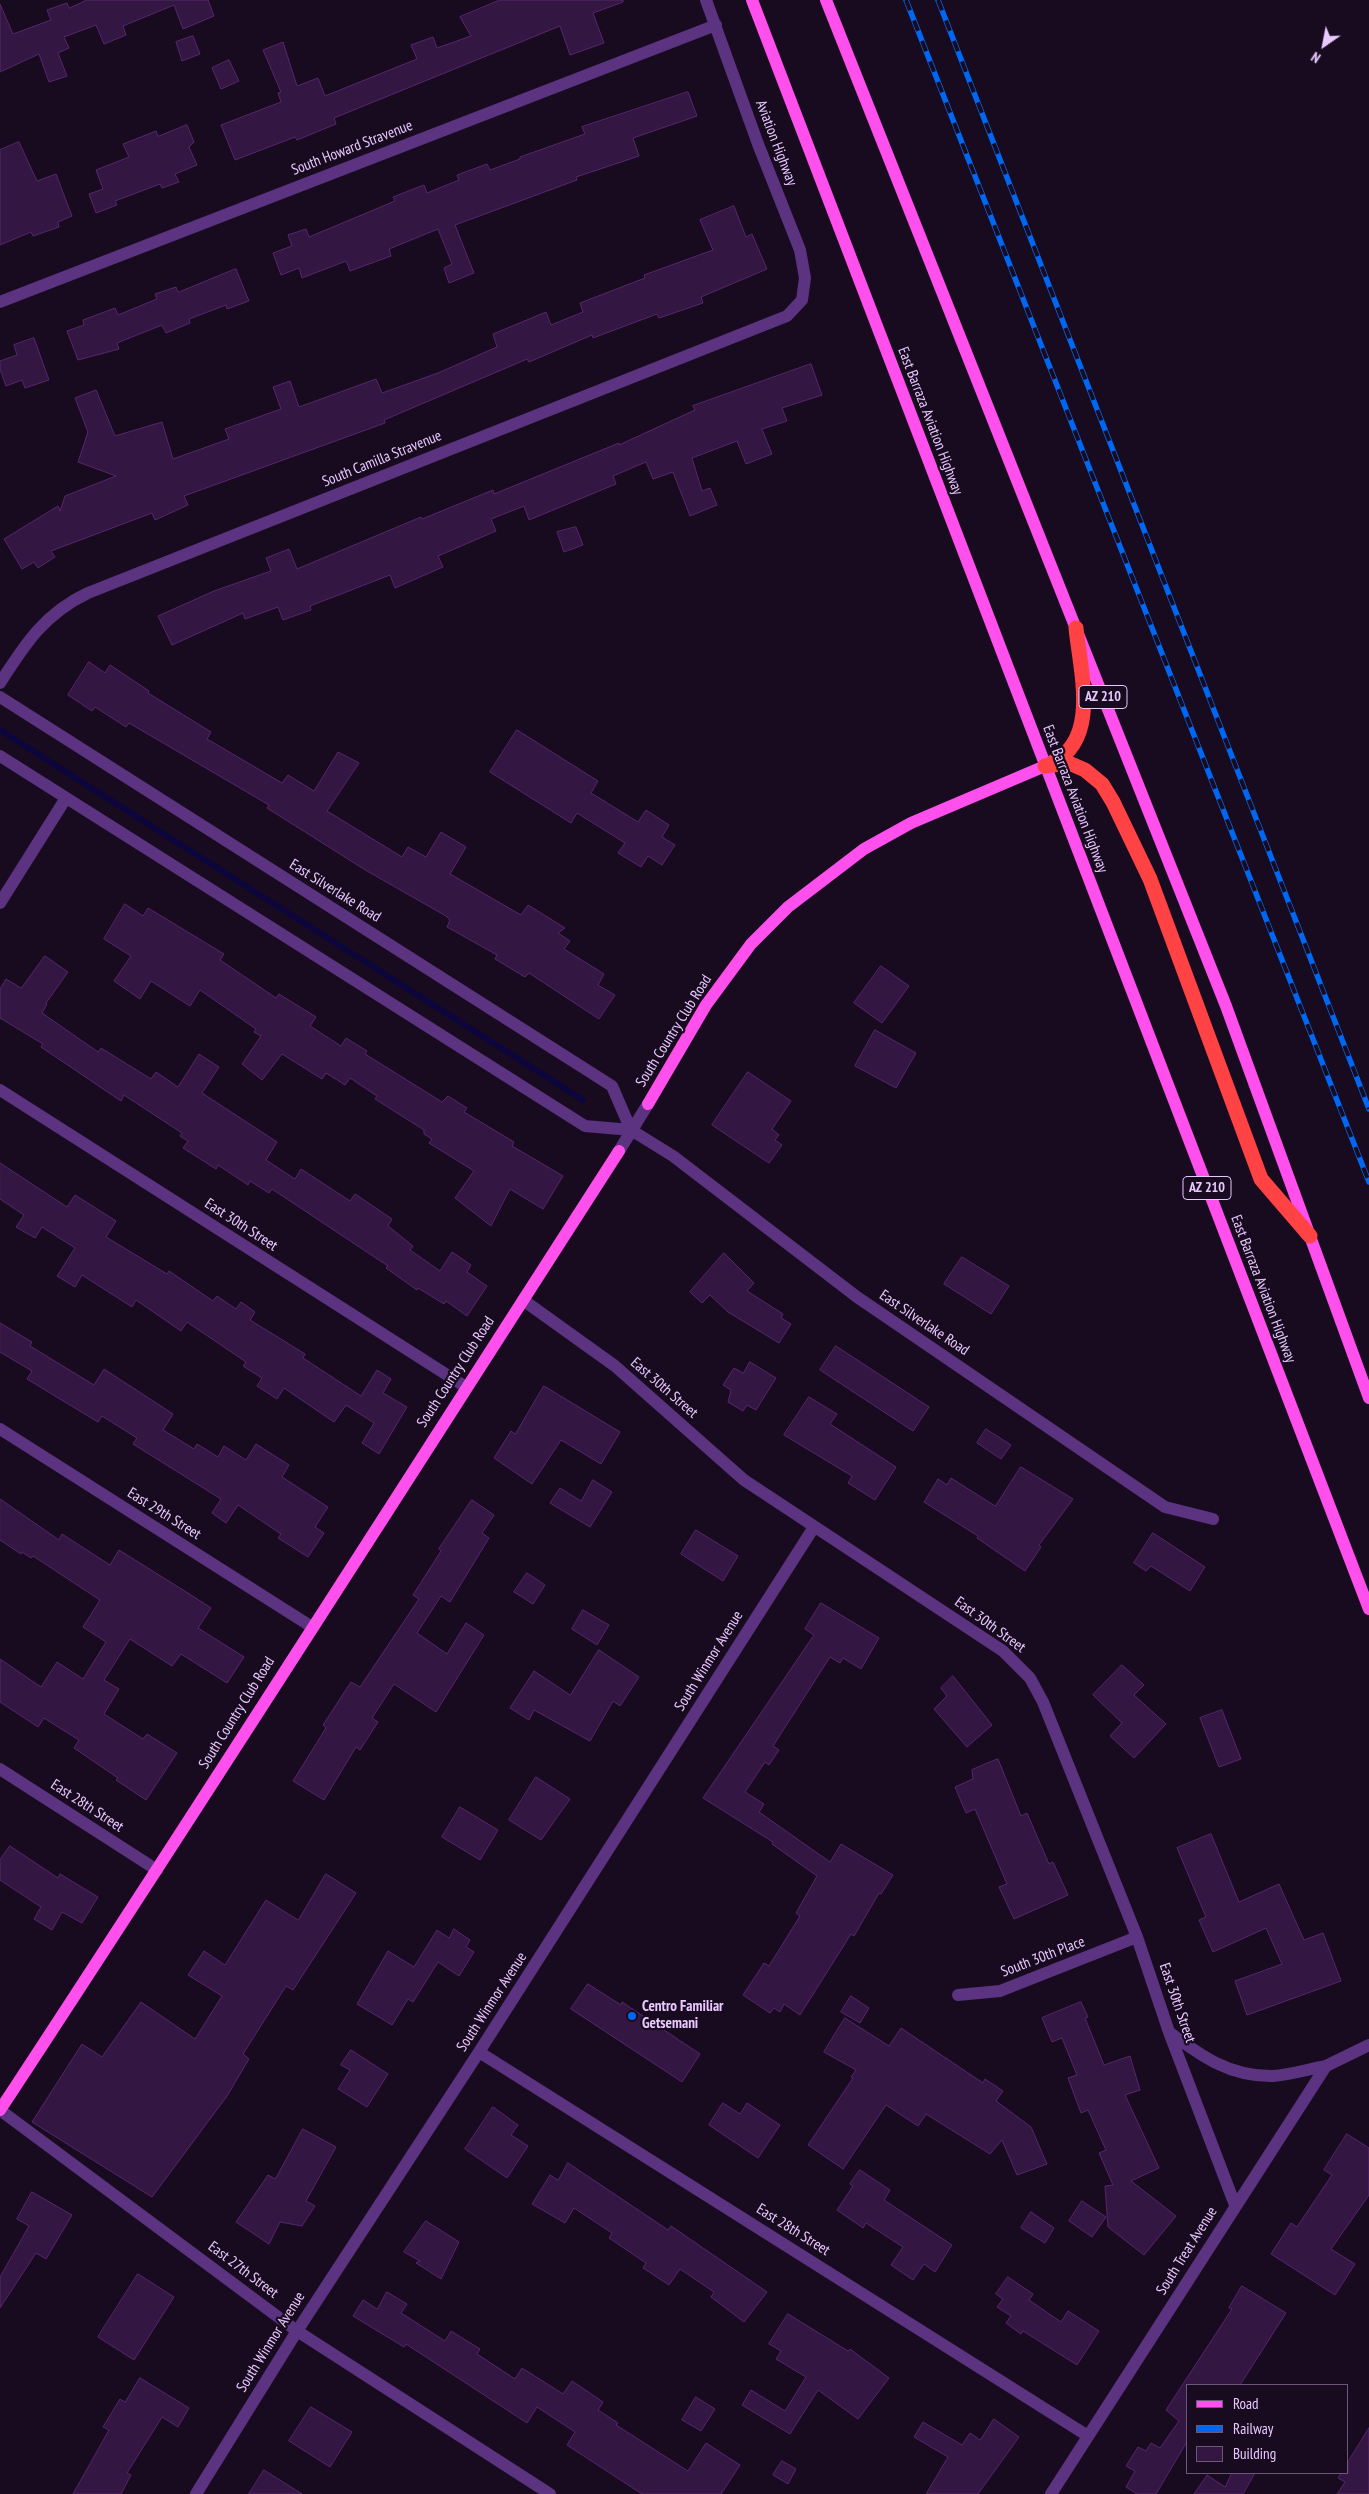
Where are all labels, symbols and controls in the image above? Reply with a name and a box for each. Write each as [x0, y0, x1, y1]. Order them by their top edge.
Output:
north arrow [1299, 20, 1349, 70]
text: N [1308, 48, 1324, 67]
street label: Aviation Highway [751, 98, 801, 188]
street label: South Howard Stravenue [289, 117, 415, 179]
street label: East Barraza Aviation Highway [893, 345, 967, 497]
street label: South Camilla Stravenue [320, 427, 444, 491]
road number: AZ 210 [1079, 686, 1127, 709]
street label: East Barraza Aviation Highway [1038, 723, 1112, 875]
street label: East Silverlake Road [286, 856, 384, 926]
street label: South Country Club Road [632, 972, 716, 1090]
road number: AZ 210 [1183, 1176, 1231, 1200]
street label: East 30th Street [201, 1195, 281, 1255]
street label: East Barraza Aviation Highway [1226, 1213, 1300, 1365]
street label: East Silverlake Road [876, 1286, 972, 1360]
street label: South Country Club Road [413, 1313, 499, 1431]
street label: East 30th Street [627, 1354, 701, 1422]
street label: East 29th Street [124, 1484, 204, 1544]
street label: East 30th Street [951, 1593, 1029, 1657]
street label: South Winmor Avenue [671, 1608, 747, 1714]
street label: South Country Club Road [195, 1654, 279, 1772]
street label: East 28th Street [47, 1776, 127, 1836]
street label: South 30th Place [999, 1933, 1087, 1981]
street label: South Winmor Avenue [453, 1949, 531, 2055]
street label: East 30th Street [1155, 1961, 1199, 2045]
place label: Centro Familiar Getsemani [642, 1998, 723, 2033]
marker: Centro Familiar Getsemani [626, 2010, 638, 2022]
street label: East 28th Street [753, 2200, 833, 2260]
street label: South Treat Avenue [1153, 2204, 1221, 2298]
street label: East 27th Street [204, 2238, 282, 2302]
street label: South Winmor Avenue [233, 2289, 309, 2395]
legend [1186, 2384, 1349, 2474]
text: Road [1233, 2394, 1259, 2413]
text: Railway [1233, 2419, 1273, 2438]
text: Building [1233, 2444, 1276, 2463]

